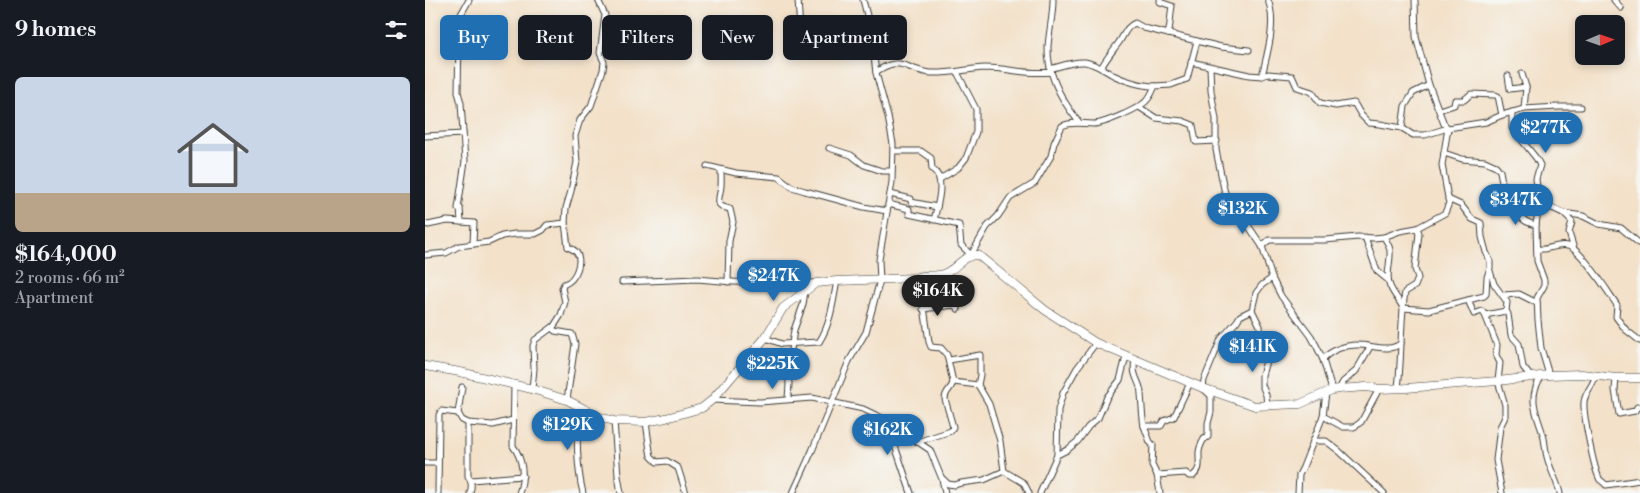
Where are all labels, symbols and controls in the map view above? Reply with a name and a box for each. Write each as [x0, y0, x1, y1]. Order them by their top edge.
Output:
chip: Buy [440, 15, 508, 60]
chip: Rent [518, 15, 592, 60]
chip: Filters [602, 15, 692, 60]
chip: New [702, 15, 773, 60]
chip: Apartment [783, 15, 907, 60]
north arrow [1575, 15, 1625, 65]
map controls [1575, 15, 1625, 65]
icon: filters [382, 16, 410, 44]
text: 9 homes [15, 17, 96, 43]
icon: home [168, 110, 258, 200]
pin: $277K [1511, 112, 1581, 154]
text: $277K [1520, 118, 1572, 138]
pin: $347K [1481, 184, 1551, 226]
text: $347K [1490, 190, 1542, 210]
pin: $132K [1208, 192, 1278, 235]
text: $132K [1218, 199, 1268, 219]
text: $164,000 [15, 242, 117, 268]
pin: $247K [739, 260, 809, 302]
text: $247K [748, 266, 800, 286]
text: 2 rooms · 66 m² [15, 268, 125, 288]
pin: $164K [903, 274, 973, 317]
text: $164K [913, 281, 963, 301]
text: Apartment [15, 288, 94, 308]
pin: $141K [1218, 330, 1288, 373]
text: $141K [1229, 337, 1277, 357]
pin: $225K [738, 348, 808, 390]
text: $225K [747, 354, 799, 374]
pin: $129K [533, 408, 603, 451]
pin: $162K [853, 414, 923, 456]
text: $129K [543, 415, 593, 435]
text: $162K [863, 420, 913, 440]

